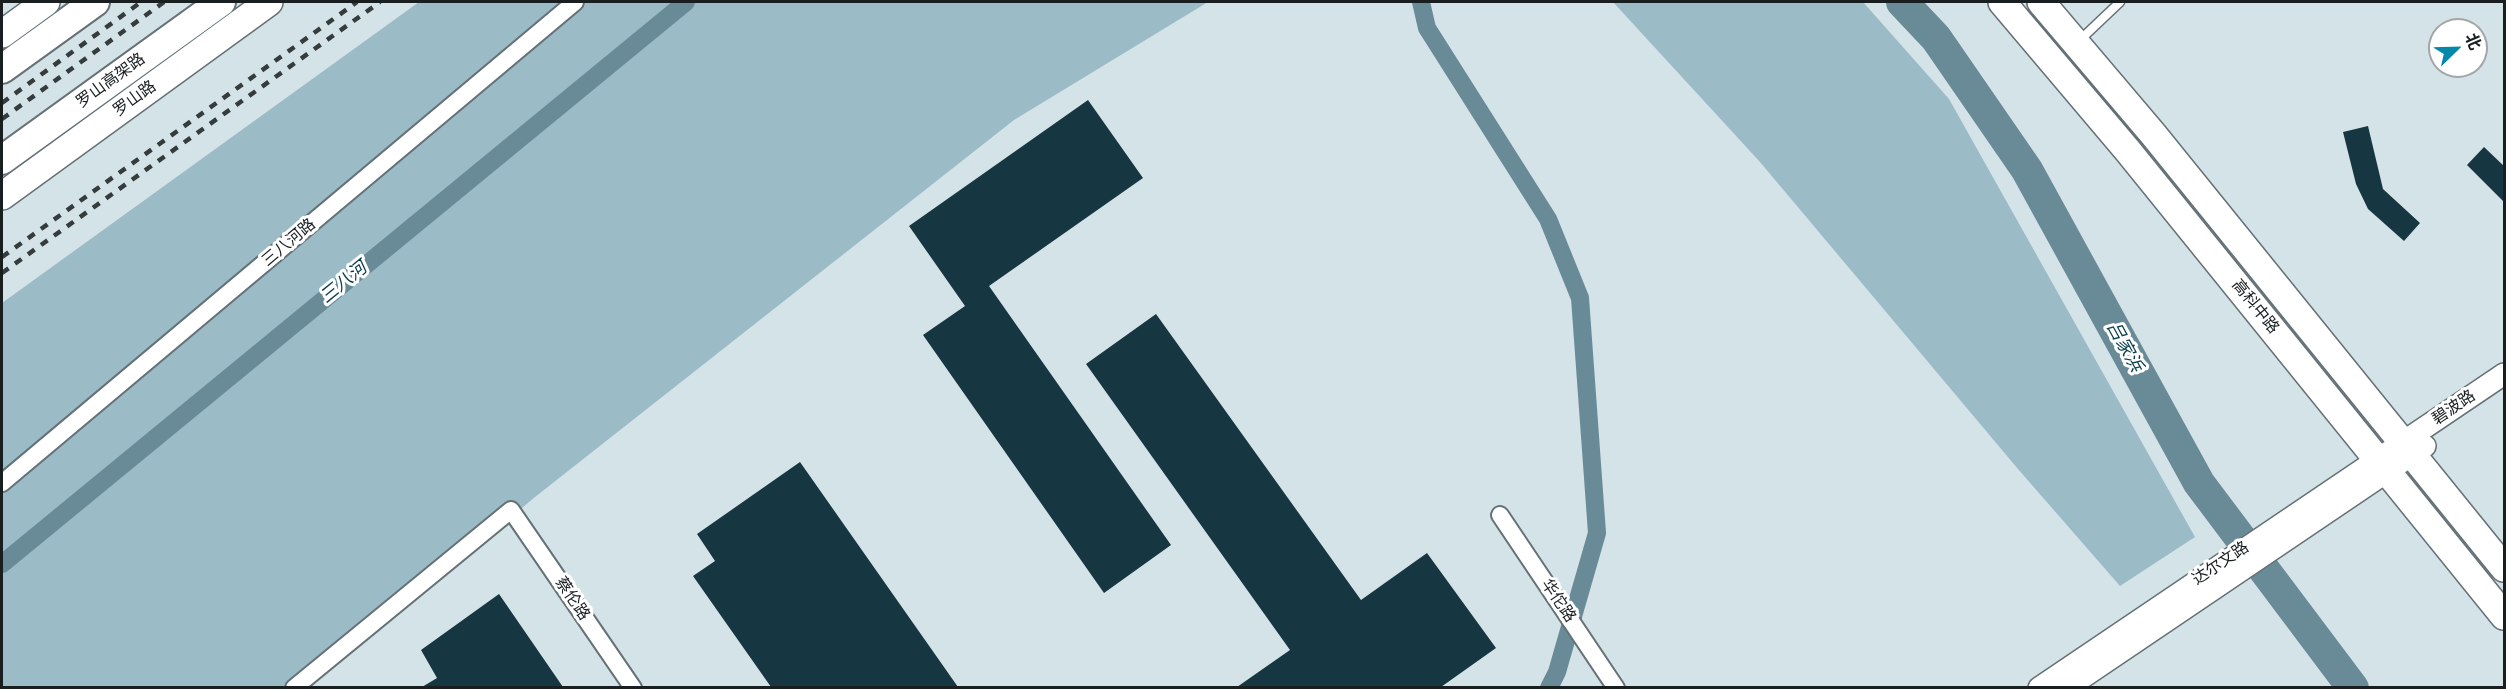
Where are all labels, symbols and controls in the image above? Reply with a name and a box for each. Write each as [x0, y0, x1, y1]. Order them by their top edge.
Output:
north arrow [2428, 18, 2488, 78]
text: 北 [2460, 30, 2486, 53]
street label: 罗山高架路 [73, 50, 149, 112]
street label: 罗山路 [110, 77, 160, 121]
street label: 三八河路 [258, 215, 320, 271]
water label: 三八河 [316, 258, 372, 308]
street label: 高科中路 [2227, 276, 2283, 338]
water label: 吕家浜 [2101, 318, 2147, 376]
street label: 碧波路 [2429, 387, 2479, 429]
street label: 达尔文路 [2189, 538, 2253, 590]
street label: 蔡伦路 [551, 574, 593, 624]
street label: 华佗路 [1537, 576, 1579, 626]

